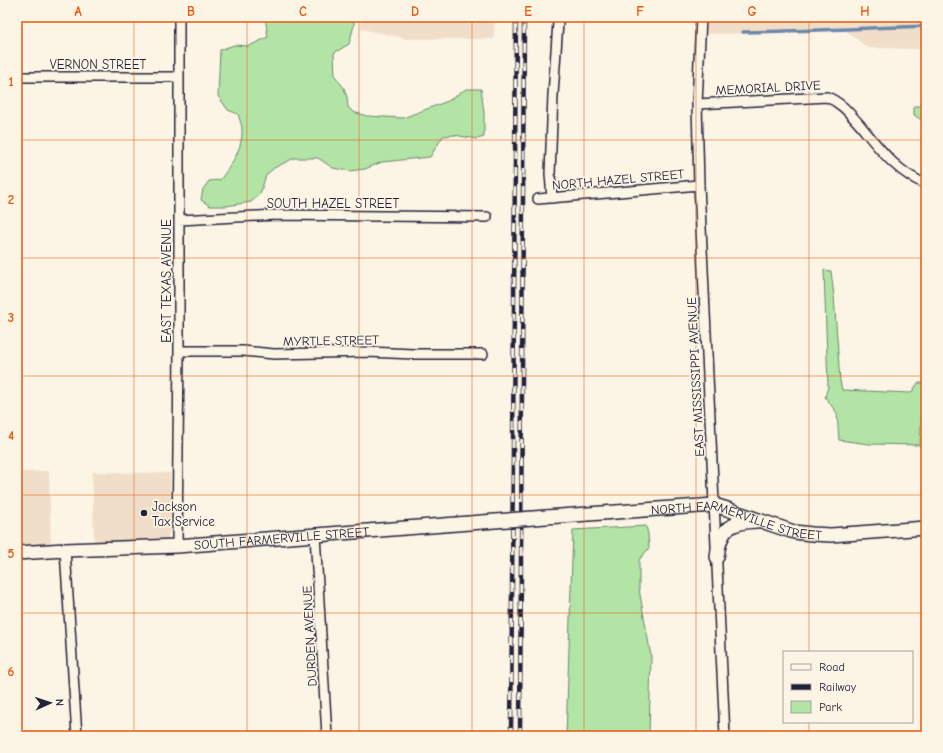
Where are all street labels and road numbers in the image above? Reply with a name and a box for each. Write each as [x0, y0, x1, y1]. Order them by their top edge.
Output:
street label: VERNON STREET [50, 57, 146, 72]
street label: MEMORIAL DRIVE [715, 77, 821, 98]
street label: NORTH HAZEL STREET [551, 166, 685, 193]
street label: SOUTH HAZEL STREET [267, 196, 399, 211]
street label: EAST TEXAS AVENUE [159, 219, 174, 343]
street label: EAST MISSISSIPPI AVENUE [684, 297, 707, 457]
street label: MYRTLE STREET [283, 332, 379, 349]
street label: NORTH FARMERVILLE STREET [650, 497, 823, 543]
street label: SOUTH FARMERVILLE STREET [193, 524, 370, 553]
street label: DURDEN AVENUE [299, 585, 320, 687]

